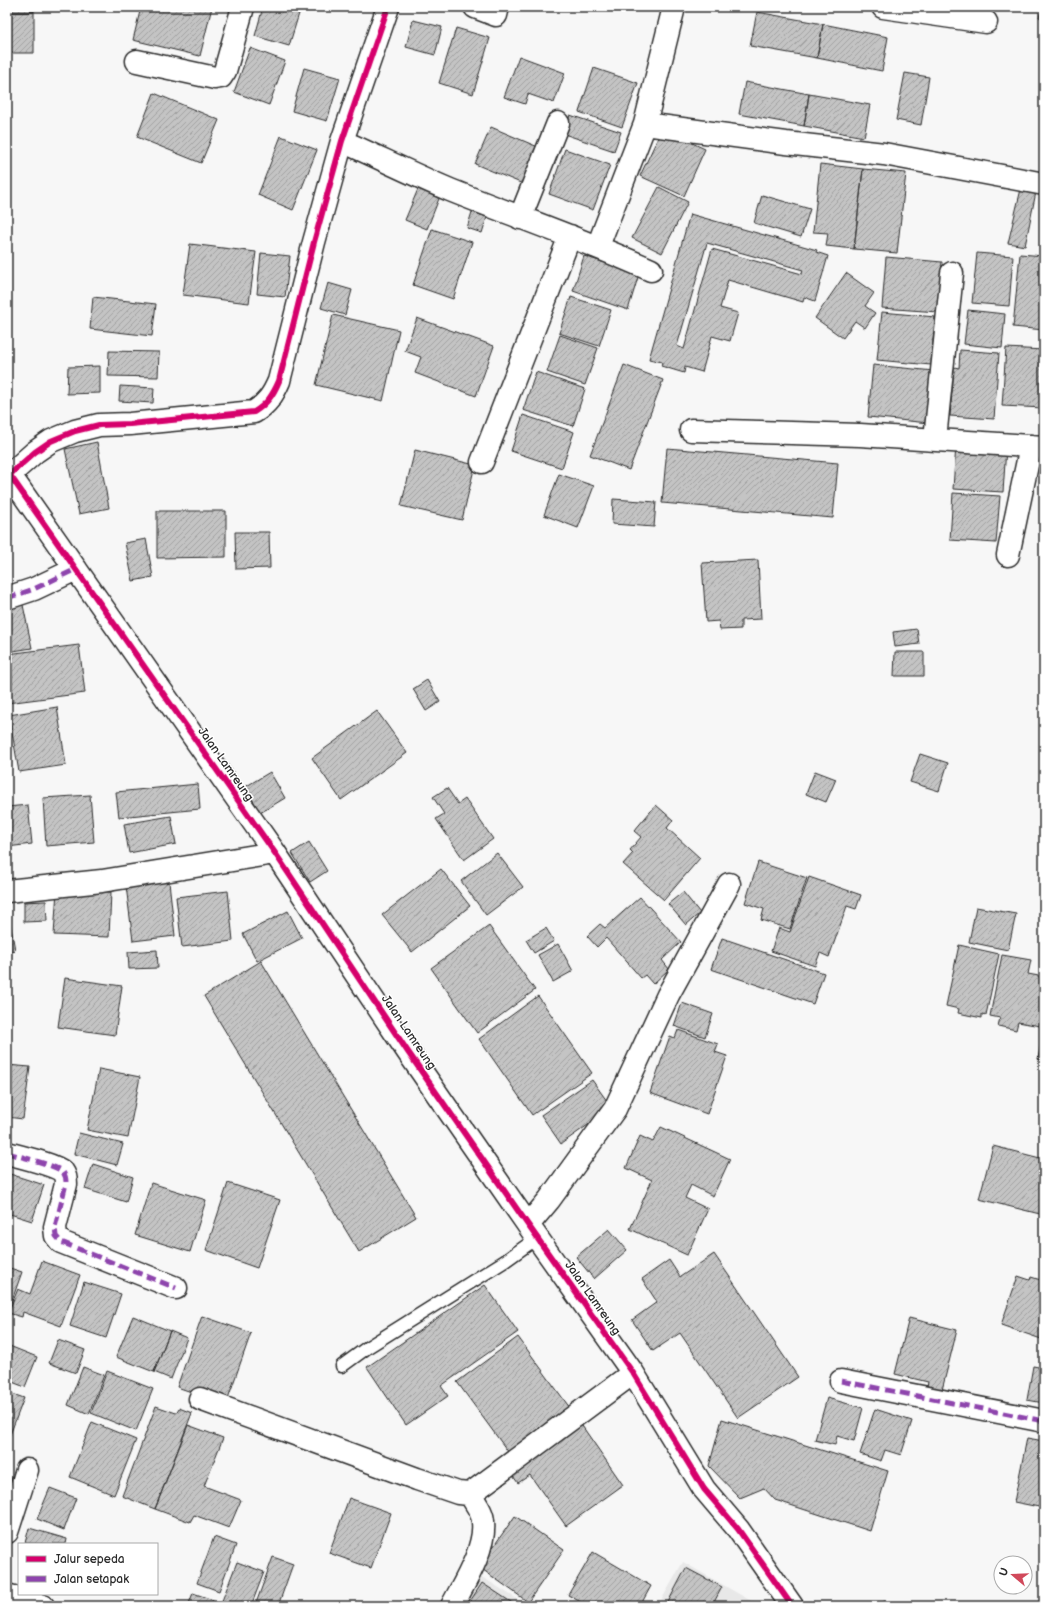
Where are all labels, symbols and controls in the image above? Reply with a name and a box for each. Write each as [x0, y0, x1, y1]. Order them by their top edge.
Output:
street label: Jalan Lamreung [194, 724, 257, 804]
street label: Jalan Lamreung [378, 992, 439, 1073]
street label: Jalan Lamreung [561, 1258, 624, 1338]
legend [18, 1543, 158, 1595]
text: Jalur sepeda [54, 1552, 125, 1567]
north arrow [993, 1555, 1033, 1595]
text: U [997, 1566, 1011, 1578]
text: Jalan setapak [54, 1572, 129, 1587]

